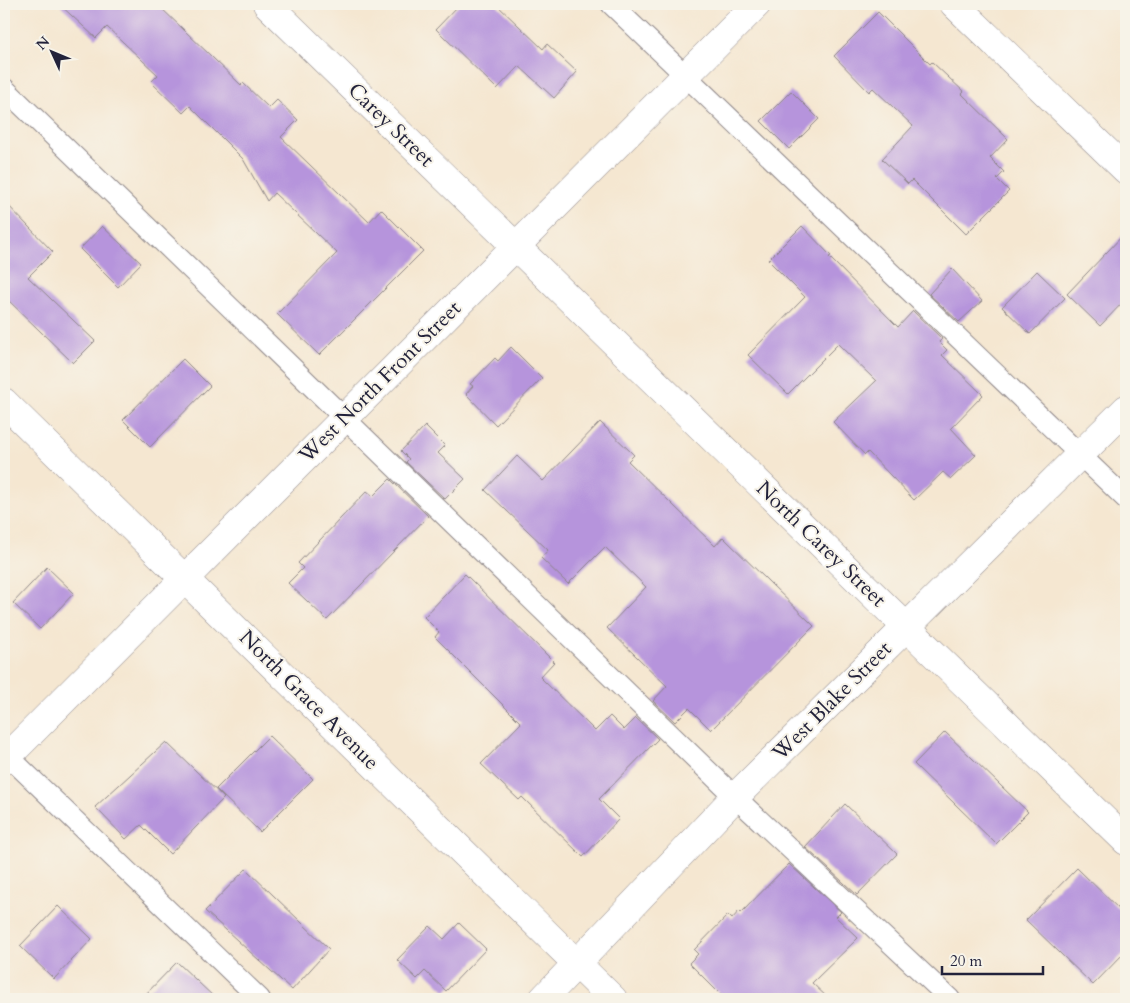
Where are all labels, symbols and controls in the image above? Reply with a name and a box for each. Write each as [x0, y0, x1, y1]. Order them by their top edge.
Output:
north arrow [28, 28, 78, 78]
text: N [32, 32, 54, 54]
street label: Carey Street [342, 77, 441, 174]
street label: West North Front Street [292, 294, 468, 470]
street label: North Carey Street [750, 474, 893, 614]
street label: North Grace Avenue [233, 624, 385, 776]
street label: West Blake Street [765, 635, 898, 768]
scale bar [942, 943, 1044, 975]
text: 20 m [950, 951, 982, 971]

